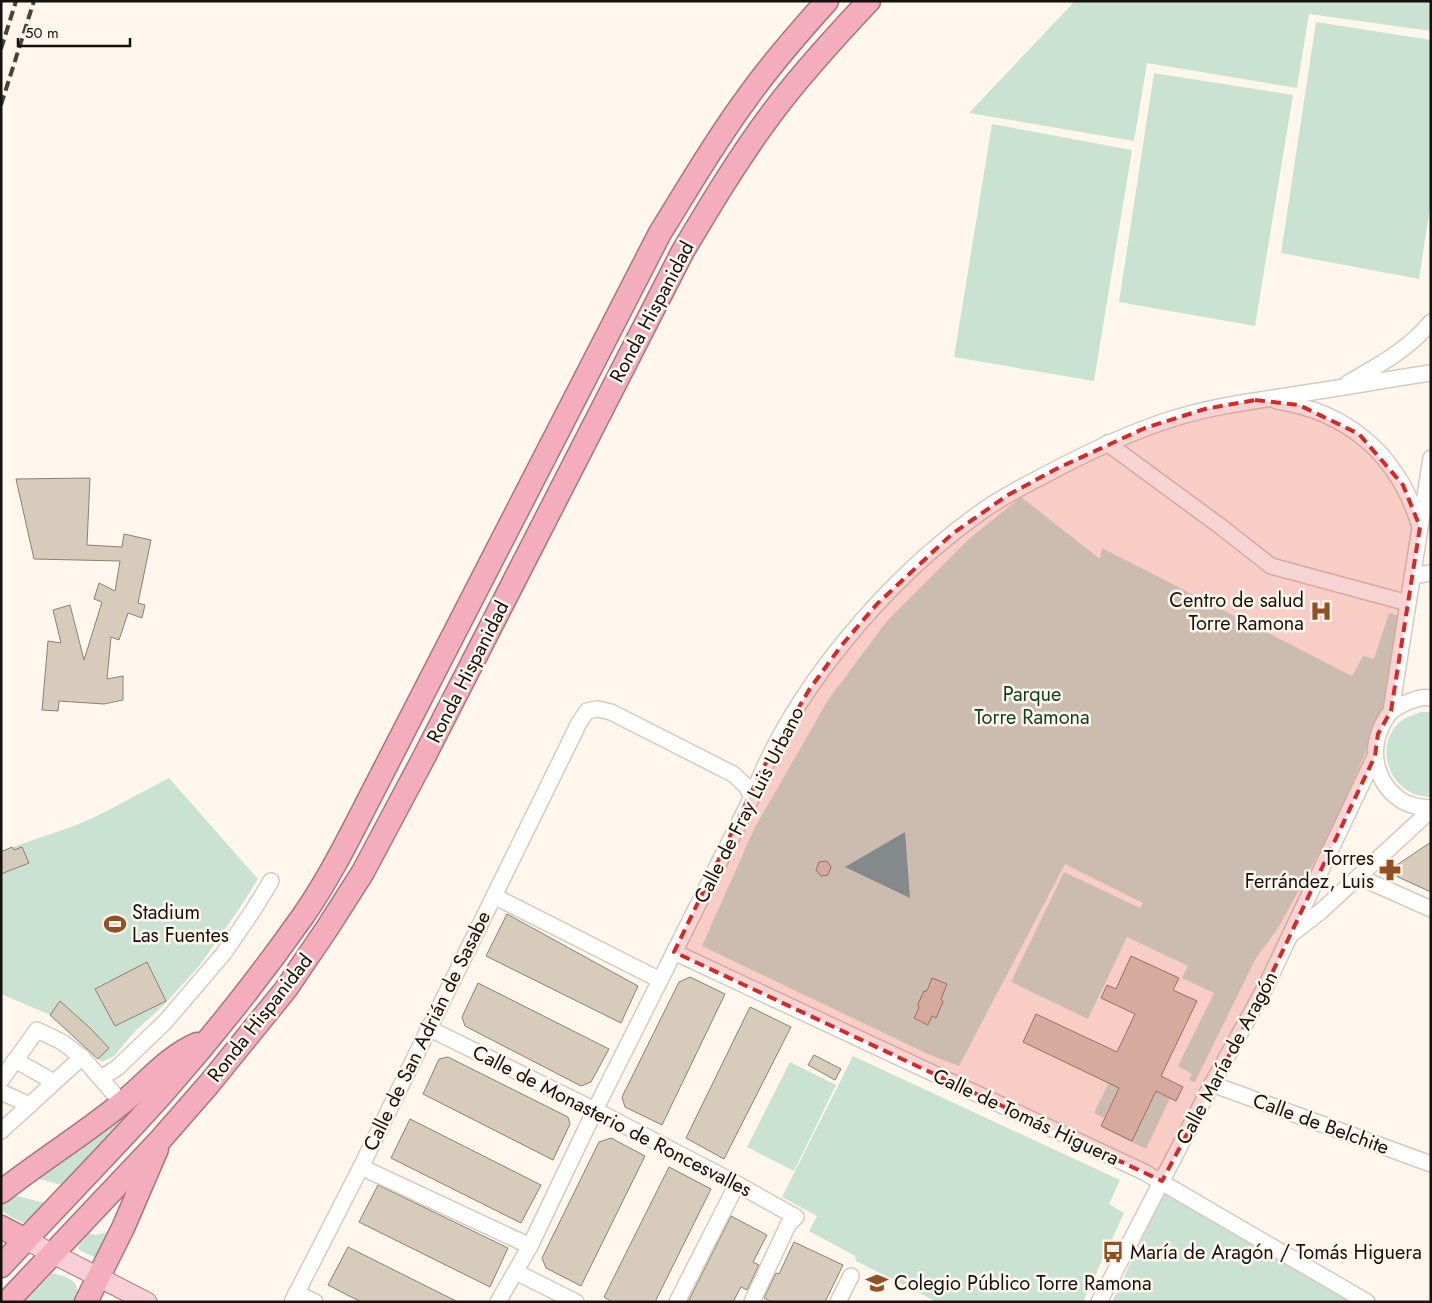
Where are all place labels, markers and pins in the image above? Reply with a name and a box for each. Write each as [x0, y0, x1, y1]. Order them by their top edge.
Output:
place label: Centro de salud Torre Ramona [1169, 586, 1304, 638]
hospital icon: Centro de salud Torre Ramona [1308, 598, 1334, 624]
place label: Torres Ferrández, Luis [1245, 844, 1374, 896]
pharmacy icon: Torres Ferrández, Luis [1377, 857, 1403, 883]
place label: Stadium Las Fuentes [132, 898, 229, 950]
sports icon: Stadium Las Fuentes [102, 911, 128, 937]
place label: María de Aragón / Tomás Higuera [1130, 1238, 1422, 1267]
bus stop icon: María de Aragón / Tomás Higuera [1100, 1239, 1126, 1265]
place label: Colegio Público Torre Ramona [894, 1269, 1152, 1298]
school or university icon: Colegio Público Torre Ramona [864, 1270, 890, 1296]

